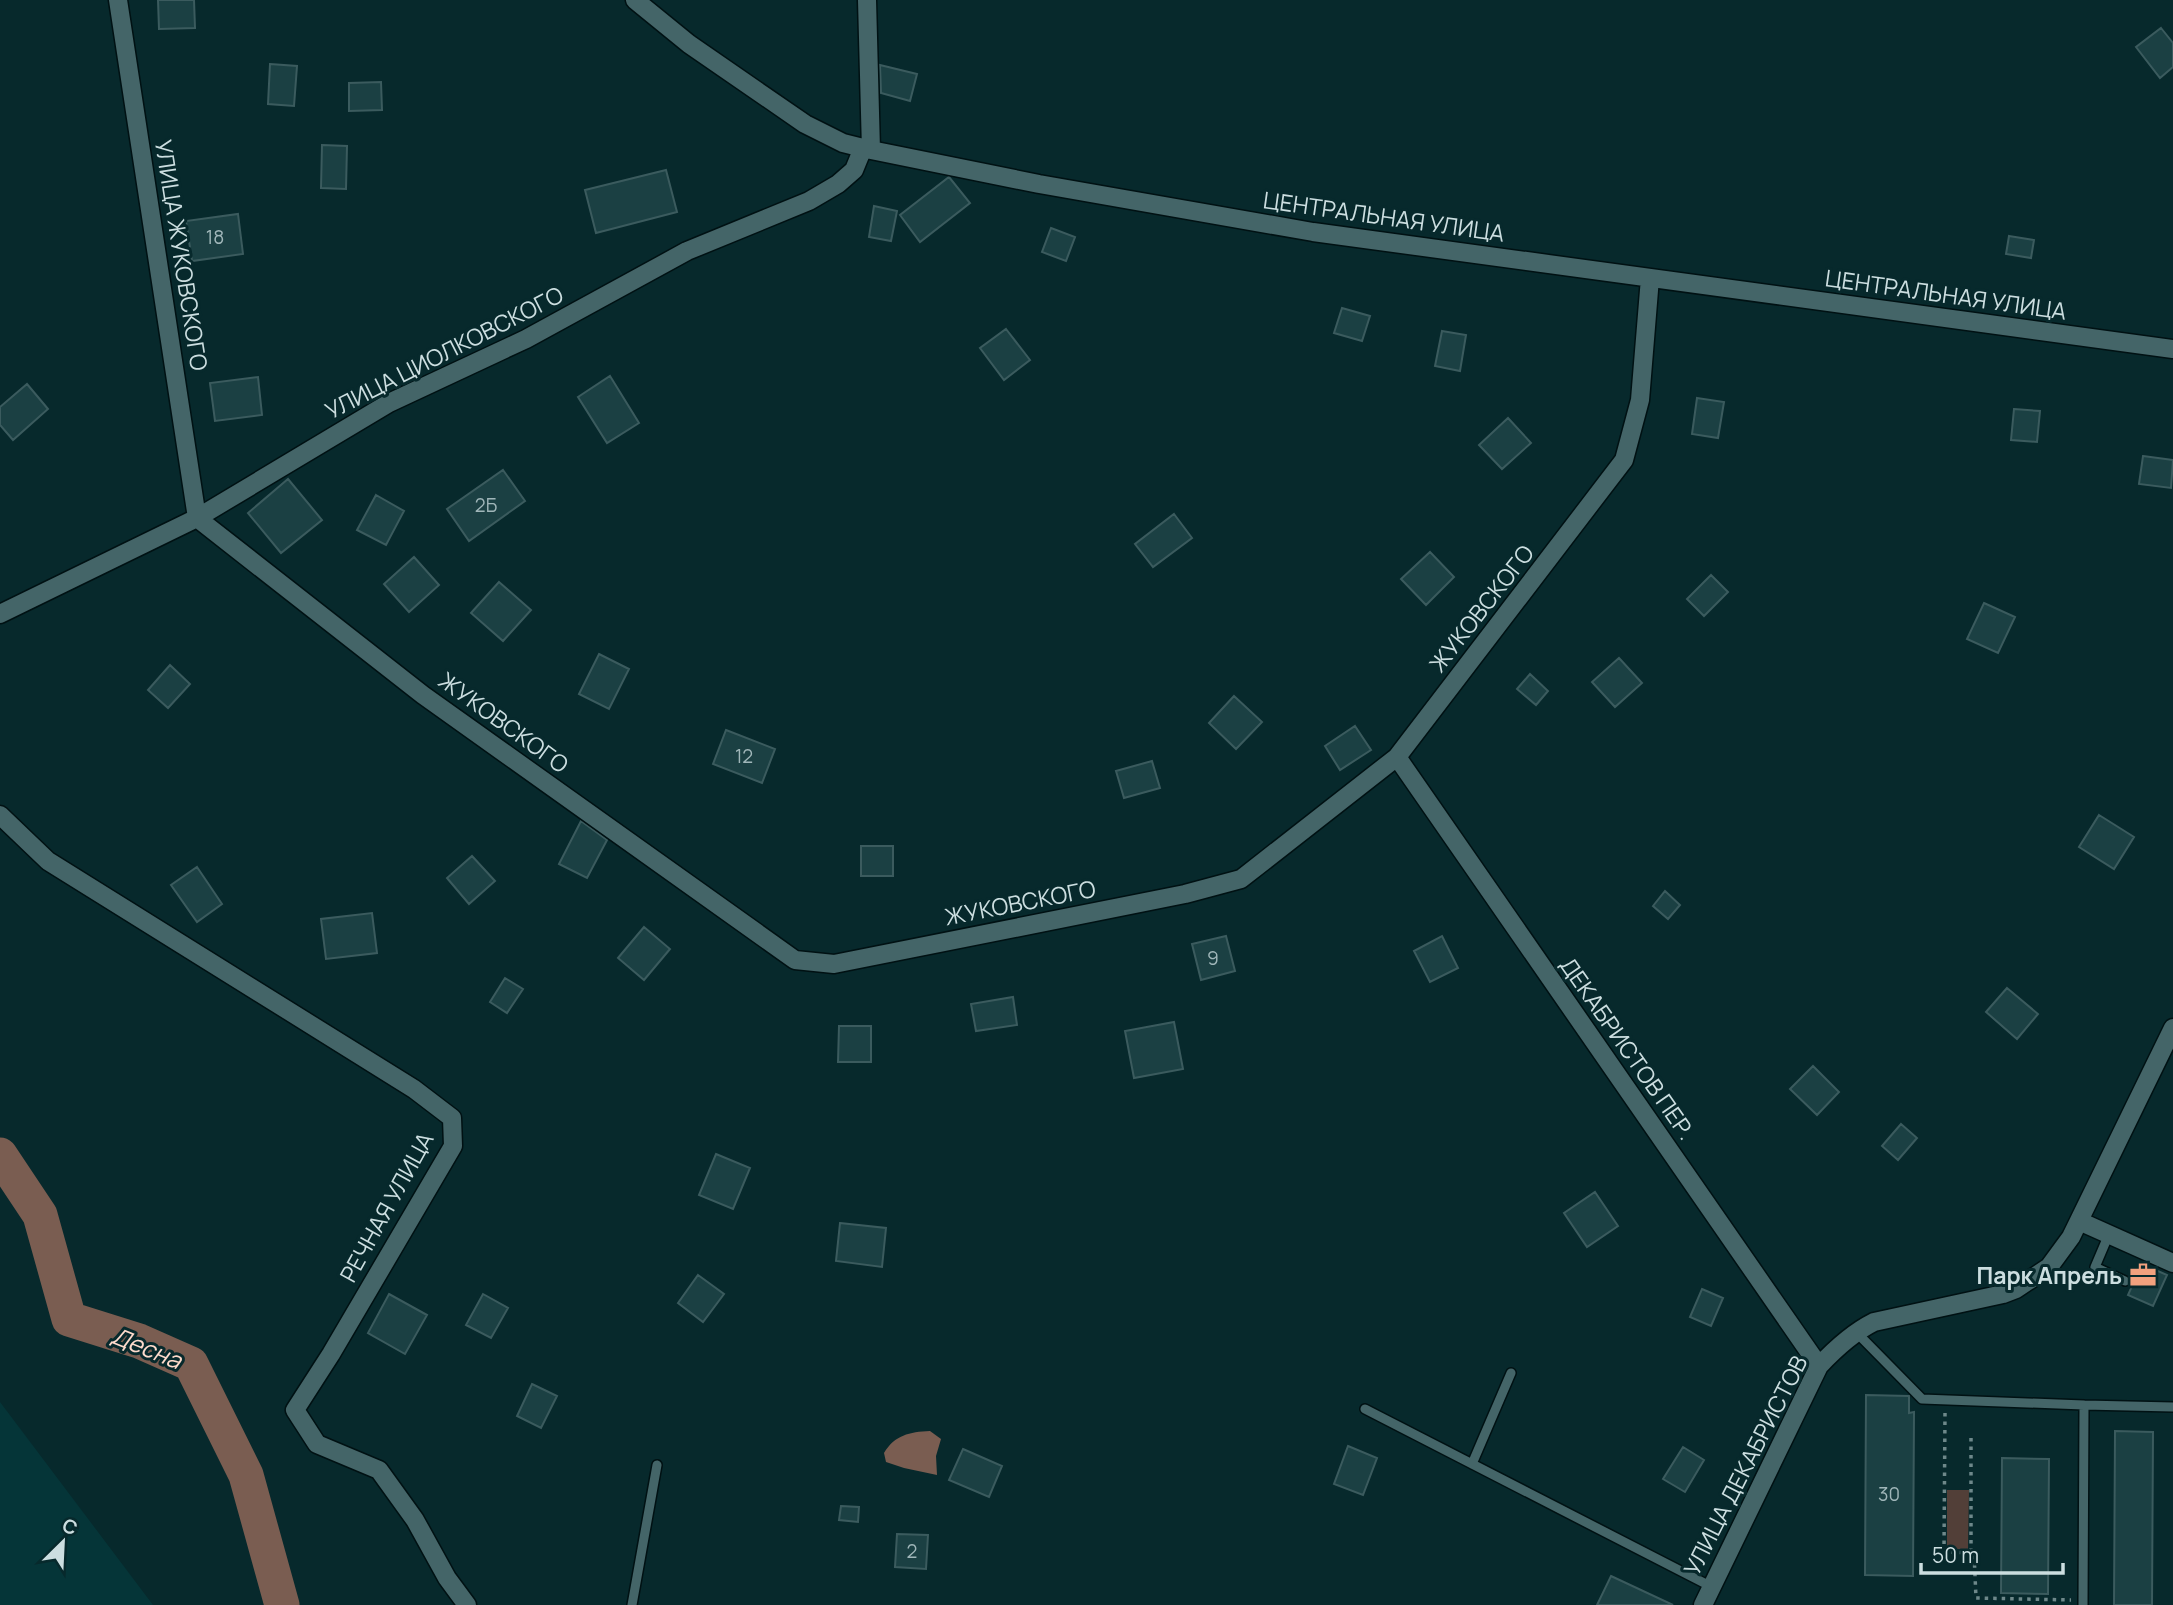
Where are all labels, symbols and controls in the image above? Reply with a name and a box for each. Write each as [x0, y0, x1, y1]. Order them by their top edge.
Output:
street label: УЛИЦА ЖУКОВСКОГО [148, 137, 216, 373]
street label: ЦЕНТРАЛЬНАЯ УЛИЦА [1261, 183, 1507, 249]
house number: 18 [206, 224, 224, 250]
street label: ЦЕНТРАЛЬНАЯ УЛИЦА [1823, 261, 2069, 327]
street label: УЛИЦА ЦИОЛКОВСКОГО [320, 278, 568, 426]
house number: 2Б [475, 492, 497, 518]
street label: ЖУКОВСКОГО [1421, 538, 1541, 678]
street label: ЖУКОВСКОГО [433, 664, 575, 780]
house number: 12 [735, 743, 753, 769]
street label: ЖУКОВСКОГО [942, 872, 1098, 932]
house number: 9 [1207, 945, 1219, 971]
street label: ДЕКАБРИСТОВ ПЕР. [1553, 950, 1703, 1146]
street label: РЕЧНАЯ УЛИЦА [332, 1126, 441, 1288]
place label: Парк Апрель [1977, 1259, 2122, 1291]
office icon: Парк Апрель [2128, 1260, 2158, 1290]
water label: Десна [107, 1318, 188, 1377]
street label: УЛИЦА ДЕКАБРИСТОВ [1676, 1350, 1814, 1580]
house number: 30 [1878, 1481, 1900, 1507]
north arrow [28, 1507, 98, 1577]
text: С [58, 1512, 82, 1541]
scale bar [1921, 1532, 2063, 1576]
house number: 2 [907, 1538, 917, 1564]
text: 50 m [1932, 1541, 1979, 1569]

